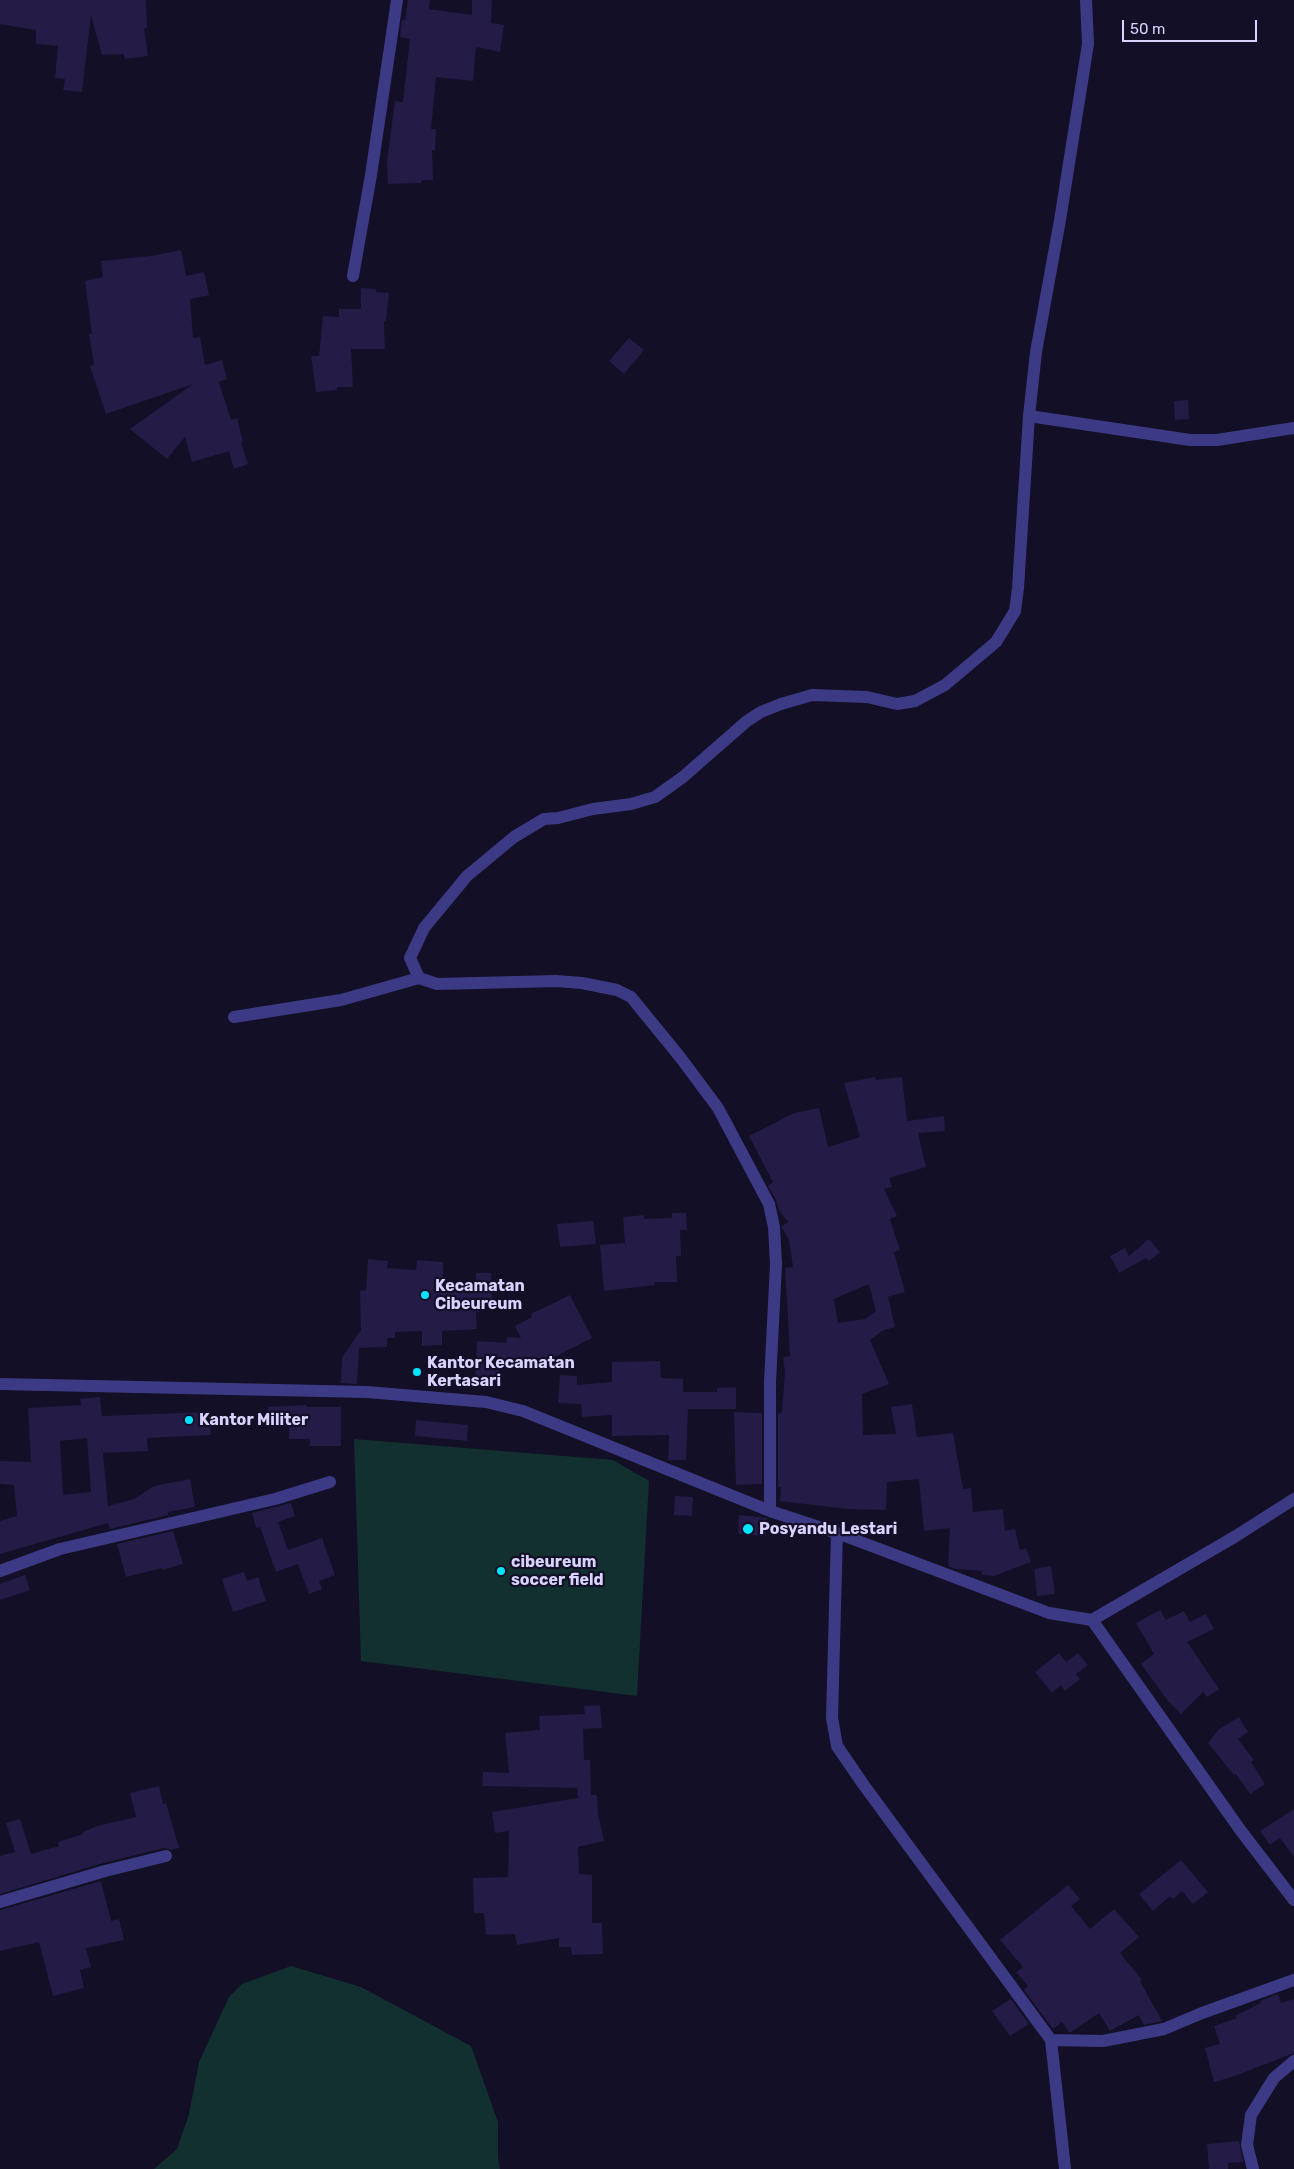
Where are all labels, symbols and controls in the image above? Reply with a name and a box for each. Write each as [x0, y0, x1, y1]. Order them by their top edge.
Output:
scale bar [1124, 10, 1259, 42]
text: 50 m [1130, 20, 1165, 38]
place label: Kecamatan Cibeureum [435, 1276, 525, 1314]
marker: Kecamatan Cibeureum [419, 1289, 431, 1301]
place label: Kantor Kecamatan Kertasari [427, 1353, 575, 1391]
marker: Kantor Kecamatan Kertasari [411, 1366, 423, 1378]
place label: Kantor Militer [199, 1410, 308, 1430]
marker: Kantor Militer [183, 1414, 195, 1426]
place label: Posyandu Lestari [759, 1519, 897, 1539]
marker: Posyandu Lestari [741, 1522, 755, 1536]
place label: cibeureum soccer field [511, 1552, 604, 1590]
marker: cibeureum soccer field [495, 1565, 507, 1577]

